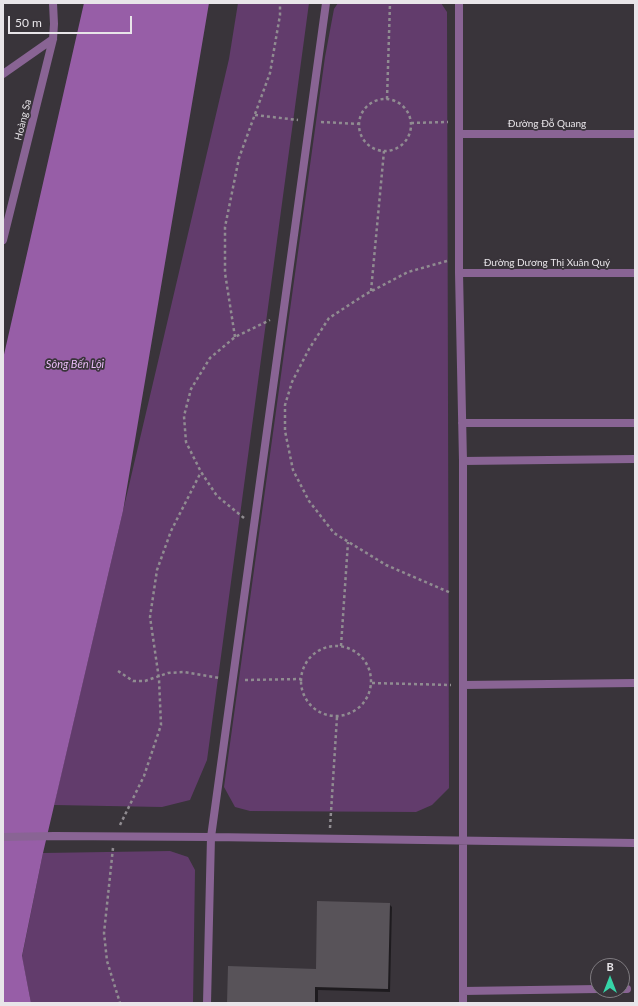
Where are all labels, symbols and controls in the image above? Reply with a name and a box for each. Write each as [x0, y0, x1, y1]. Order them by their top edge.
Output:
scale bar [10, 8, 134, 34]
text: 50 m [15, 15, 42, 30]
street label: Hoàng Sa [12, 98, 34, 142]
street label: Đường Đỗ Quang [508, 118, 586, 130]
street label: Đường Dương Thị Xuân Quý [484, 257, 610, 269]
water label: Sông Bến Lội [46, 357, 104, 371]
north arrow [590, 958, 630, 998]
text: B [606, 960, 614, 973]

